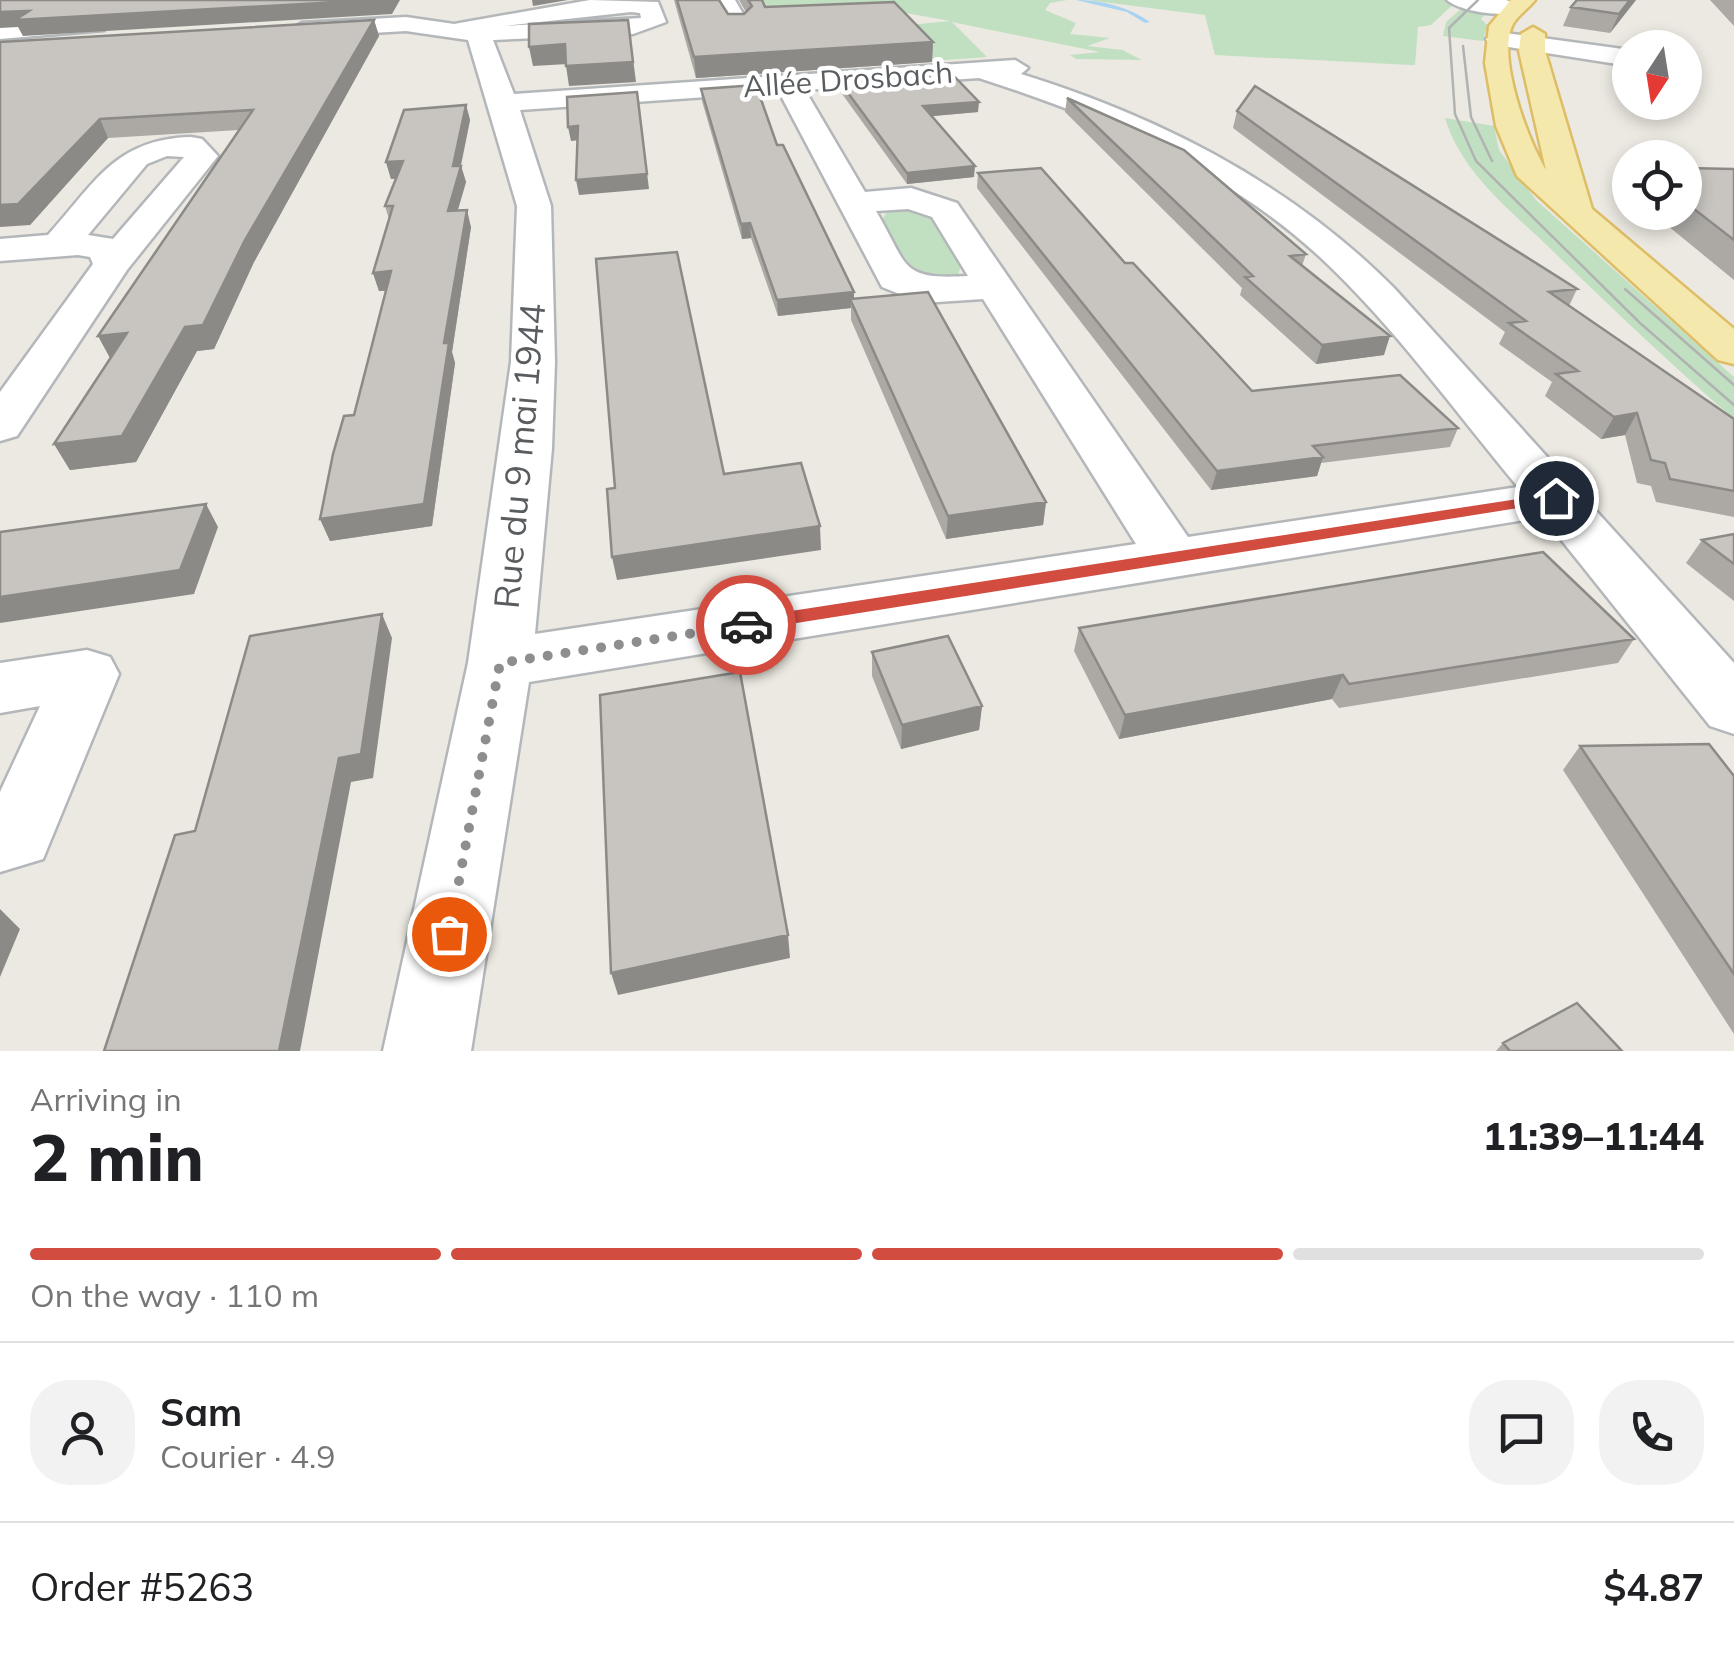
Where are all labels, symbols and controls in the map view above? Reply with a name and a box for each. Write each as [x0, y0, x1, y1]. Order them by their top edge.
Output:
north arrow [1612, 30, 1702, 120]
map controls [1612, 30, 1702, 230]
street label: Allée Drosbach [742, 53, 954, 105]
button: locate [1612, 140, 1702, 230]
street label: Rue du 9 mai 1944 [484, 301, 554, 610]
pin [1514, 456, 1599, 541]
icon: home [1529, 471, 1584, 526]
courier [696, 575, 796, 675]
icon: car [719, 598, 774, 653]
pin [407, 892, 492, 977]
icon: bag [422, 907, 477, 962]
text: Arriving in [30, 1079, 182, 1119]
text: 11:39–11:44 [1483, 1112, 1704, 1160]
text: 2 min [30, 1116, 204, 1197]
text: On the way · 110 m [30, 1275, 319, 1315]
button: person [30, 1380, 135, 1485]
button: chat [1469, 1380, 1574, 1485]
button: phone [1599, 1380, 1704, 1485]
text: Sam [160, 1388, 242, 1436]
text: Courier · 4.9 [160, 1436, 336, 1476]
text: Order #5263 [30, 1563, 254, 1611]
text: $4.87 [1603, 1563, 1704, 1611]

